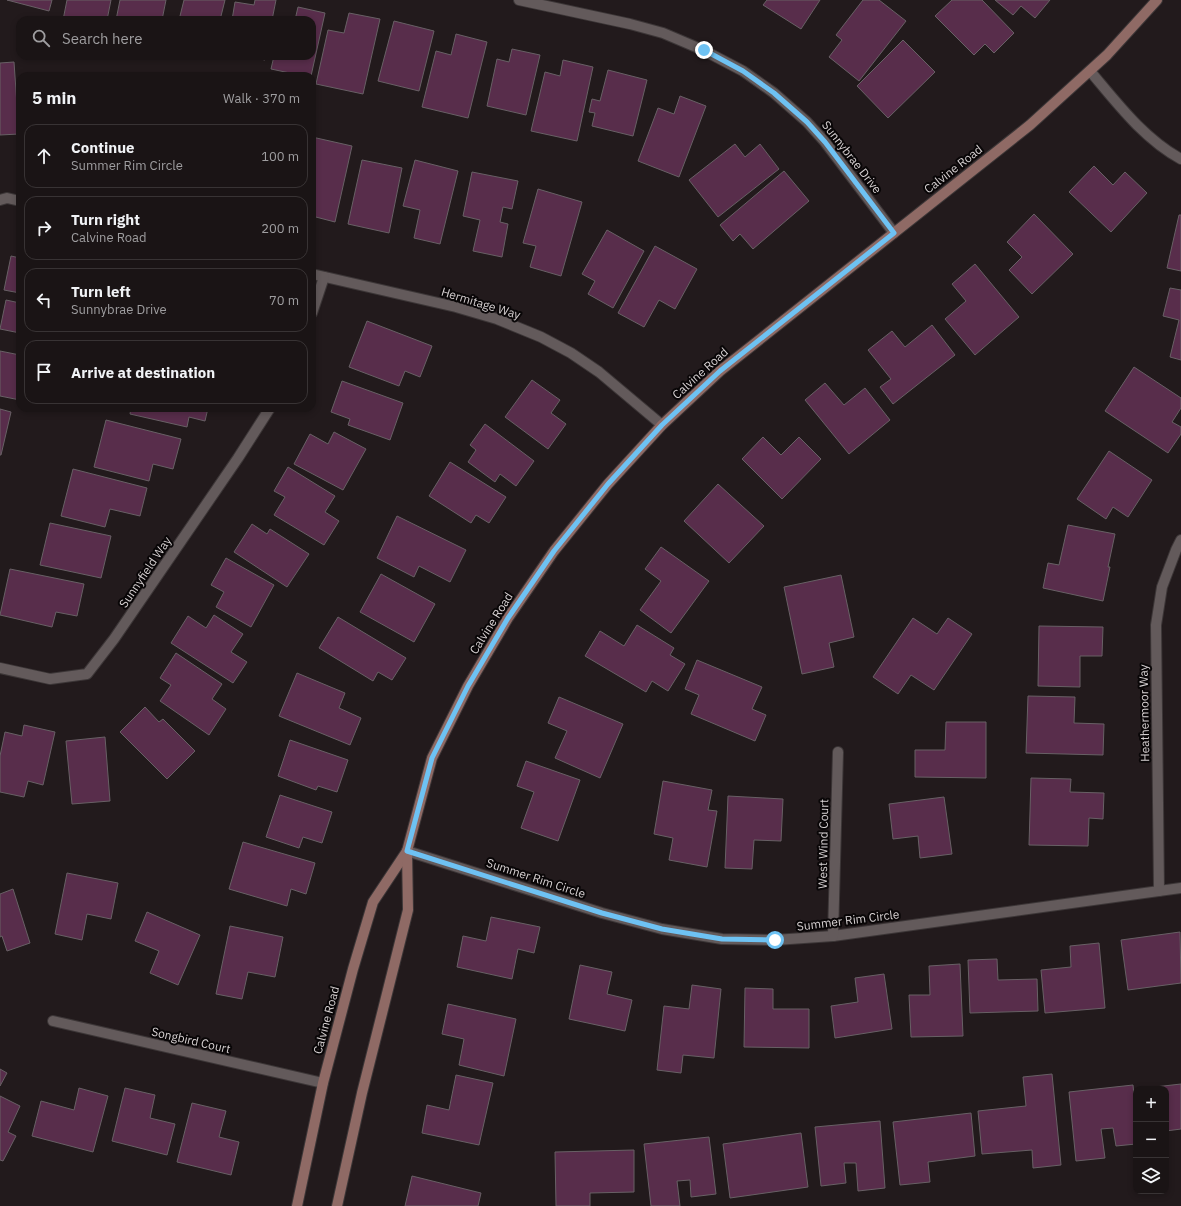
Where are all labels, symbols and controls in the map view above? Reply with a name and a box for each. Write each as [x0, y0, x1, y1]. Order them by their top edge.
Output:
search box [16, 16, 316, 60]
icon: search [30, 27, 52, 49]
text: Search here [62, 29, 142, 48]
route end [695, 41, 713, 59]
text: 5 min [32, 87, 76, 109]
text: Walk · 370 m [223, 90, 300, 107]
street label: Sunnybrae Drive [819, 118, 885, 197]
text: Continue [71, 138, 135, 157]
street label: Calvine Road [921, 142, 985, 196]
icon: ahead [33, 145, 55, 167]
text: 100 m [261, 148, 299, 165]
text: Summer Rim Circle [71, 157, 183, 174]
text: Turn right [71, 210, 140, 229]
icon: right [33, 217, 55, 239]
text: 200 m [261, 220, 299, 237]
text: Calvine Road [71, 229, 147, 246]
text: Turn left [71, 282, 131, 301]
street label: Hermitage Way [440, 284, 522, 322]
icon: left [33, 289, 55, 311]
text: 70 m [269, 292, 299, 309]
text: Sunnybrae Drive [71, 301, 167, 318]
street label: Calvine Road [669, 344, 731, 402]
icon: arrive [33, 361, 55, 383]
text: Arrive at destination [71, 363, 215, 382]
street label: Sunnyfield Way [116, 534, 174, 610]
street label: Calvine Road [466, 589, 516, 657]
street label: Heathermoor Way [1136, 664, 1152, 762]
street label: West Wind Court [815, 799, 831, 889]
street label: Summer Rim Circle [485, 855, 588, 901]
street label: Summer Rim Circle [796, 906, 901, 934]
route start [766, 931, 784, 949]
street label: Calvine Road [310, 984, 342, 1056]
street label: Songbird Court [150, 1024, 232, 1056]
map controls [1133, 1086, 1169, 1194]
button: + [1133, 1086, 1169, 1122]
button: − [1133, 1122, 1169, 1158]
button: layers [1133, 1158, 1169, 1194]

